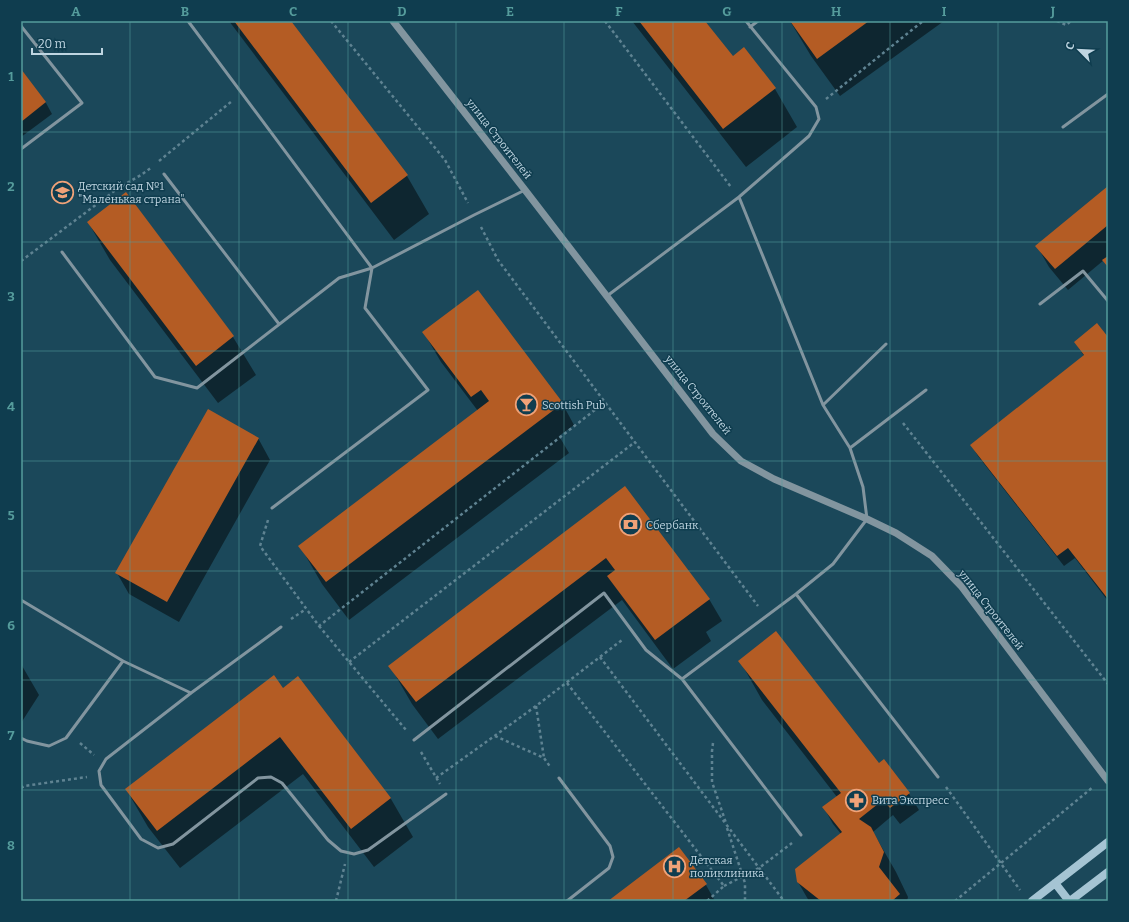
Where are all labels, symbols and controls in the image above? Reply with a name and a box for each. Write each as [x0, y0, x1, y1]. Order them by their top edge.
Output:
text: A [71, 4, 81, 19]
text: B [181, 4, 189, 19]
text: C [289, 4, 297, 19]
text: D [397, 4, 407, 19]
text: E [506, 4, 514, 19]
text: F [615, 4, 623, 19]
text: G [722, 4, 732, 19]
text: H [831, 4, 841, 19]
text: I [942, 4, 947, 19]
text: J [1050, 4, 1056, 19]
scale bar [32, 30, 102, 56]
north arrow [1059, 30, 1099, 70]
text: 20 m [38, 37, 67, 51]
text: С [1063, 40, 1078, 52]
text: 1 [8, 69, 14, 84]
street label: улица Строителей [463, 96, 534, 182]
text: 2 [7, 179, 15, 194]
school or university icon: Детский сад №1 "Маленькая страна" [49, 179, 75, 205]
place label: Детский сад №1 "Маленькая страна" [78, 180, 184, 206]
text: 3 [7, 289, 15, 304]
street label: улица Строителей [661, 352, 734, 437]
bar icon: Scottish Pub [513, 392, 539, 418]
text: 4 [7, 399, 15, 414]
place label: Scottish Pub [542, 399, 605, 412]
text: 5 [7, 508, 15, 523]
bank icon: Сбербанк [618, 512, 644, 538]
place label: Сбербанк [646, 519, 699, 532]
street label: улица Строителей [955, 567, 1026, 653]
text: 6 [7, 618, 15, 633]
text: 7 [8, 728, 15, 743]
pharmacy icon: Вита Экспресс [844, 787, 870, 813]
place label: Вита Экспресс [872, 794, 949, 807]
text: 8 [7, 838, 15, 853]
hospital icon: Детская поликлиника [661, 853, 687, 879]
place label: Детская поликлиника [690, 854, 764, 880]

